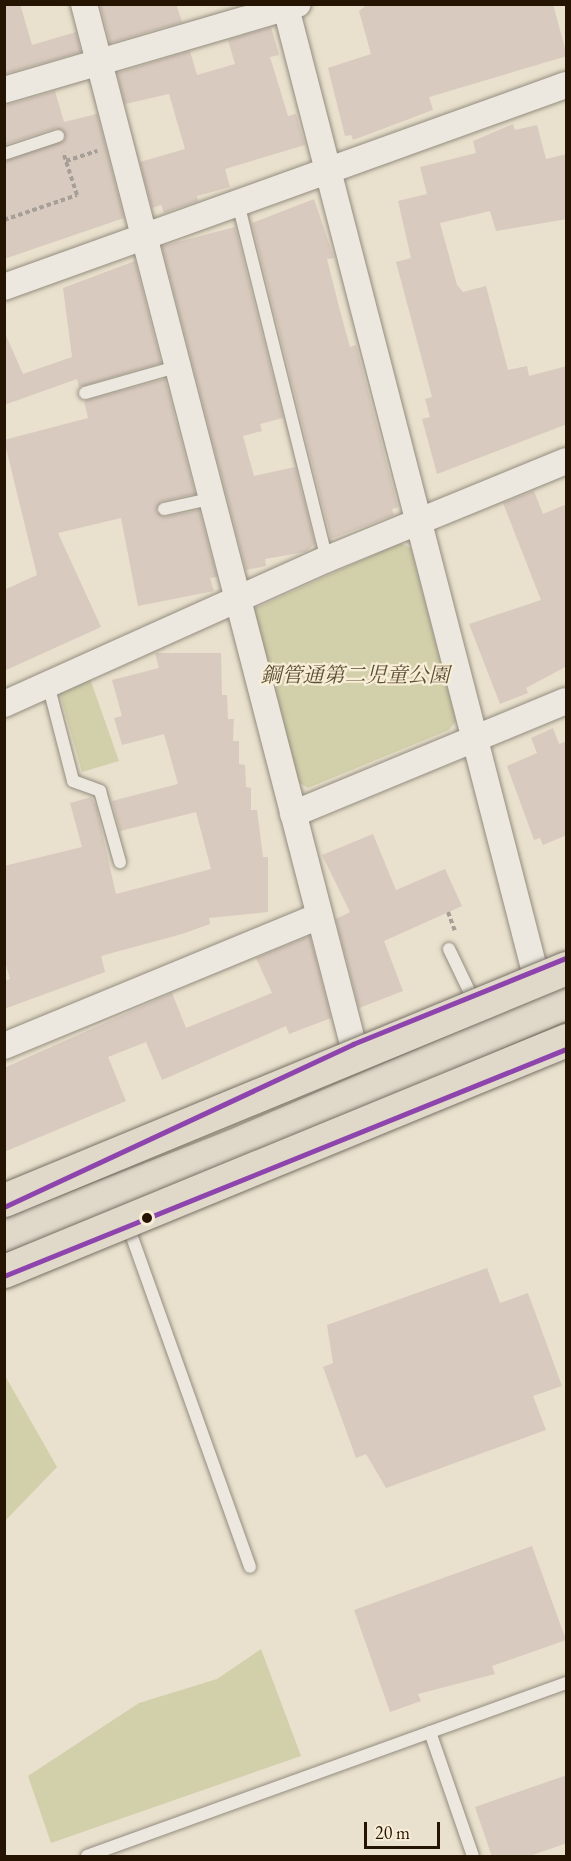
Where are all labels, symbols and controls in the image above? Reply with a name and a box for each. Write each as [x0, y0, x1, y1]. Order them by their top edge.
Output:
park label: 鋼管通第二児童公園 [261, 662, 449, 688]
unlabelled marker [141, 1212, 153, 1224]
scale bar [367, 1810, 444, 1848]
text: 20 m [375, 1821, 410, 1844]

